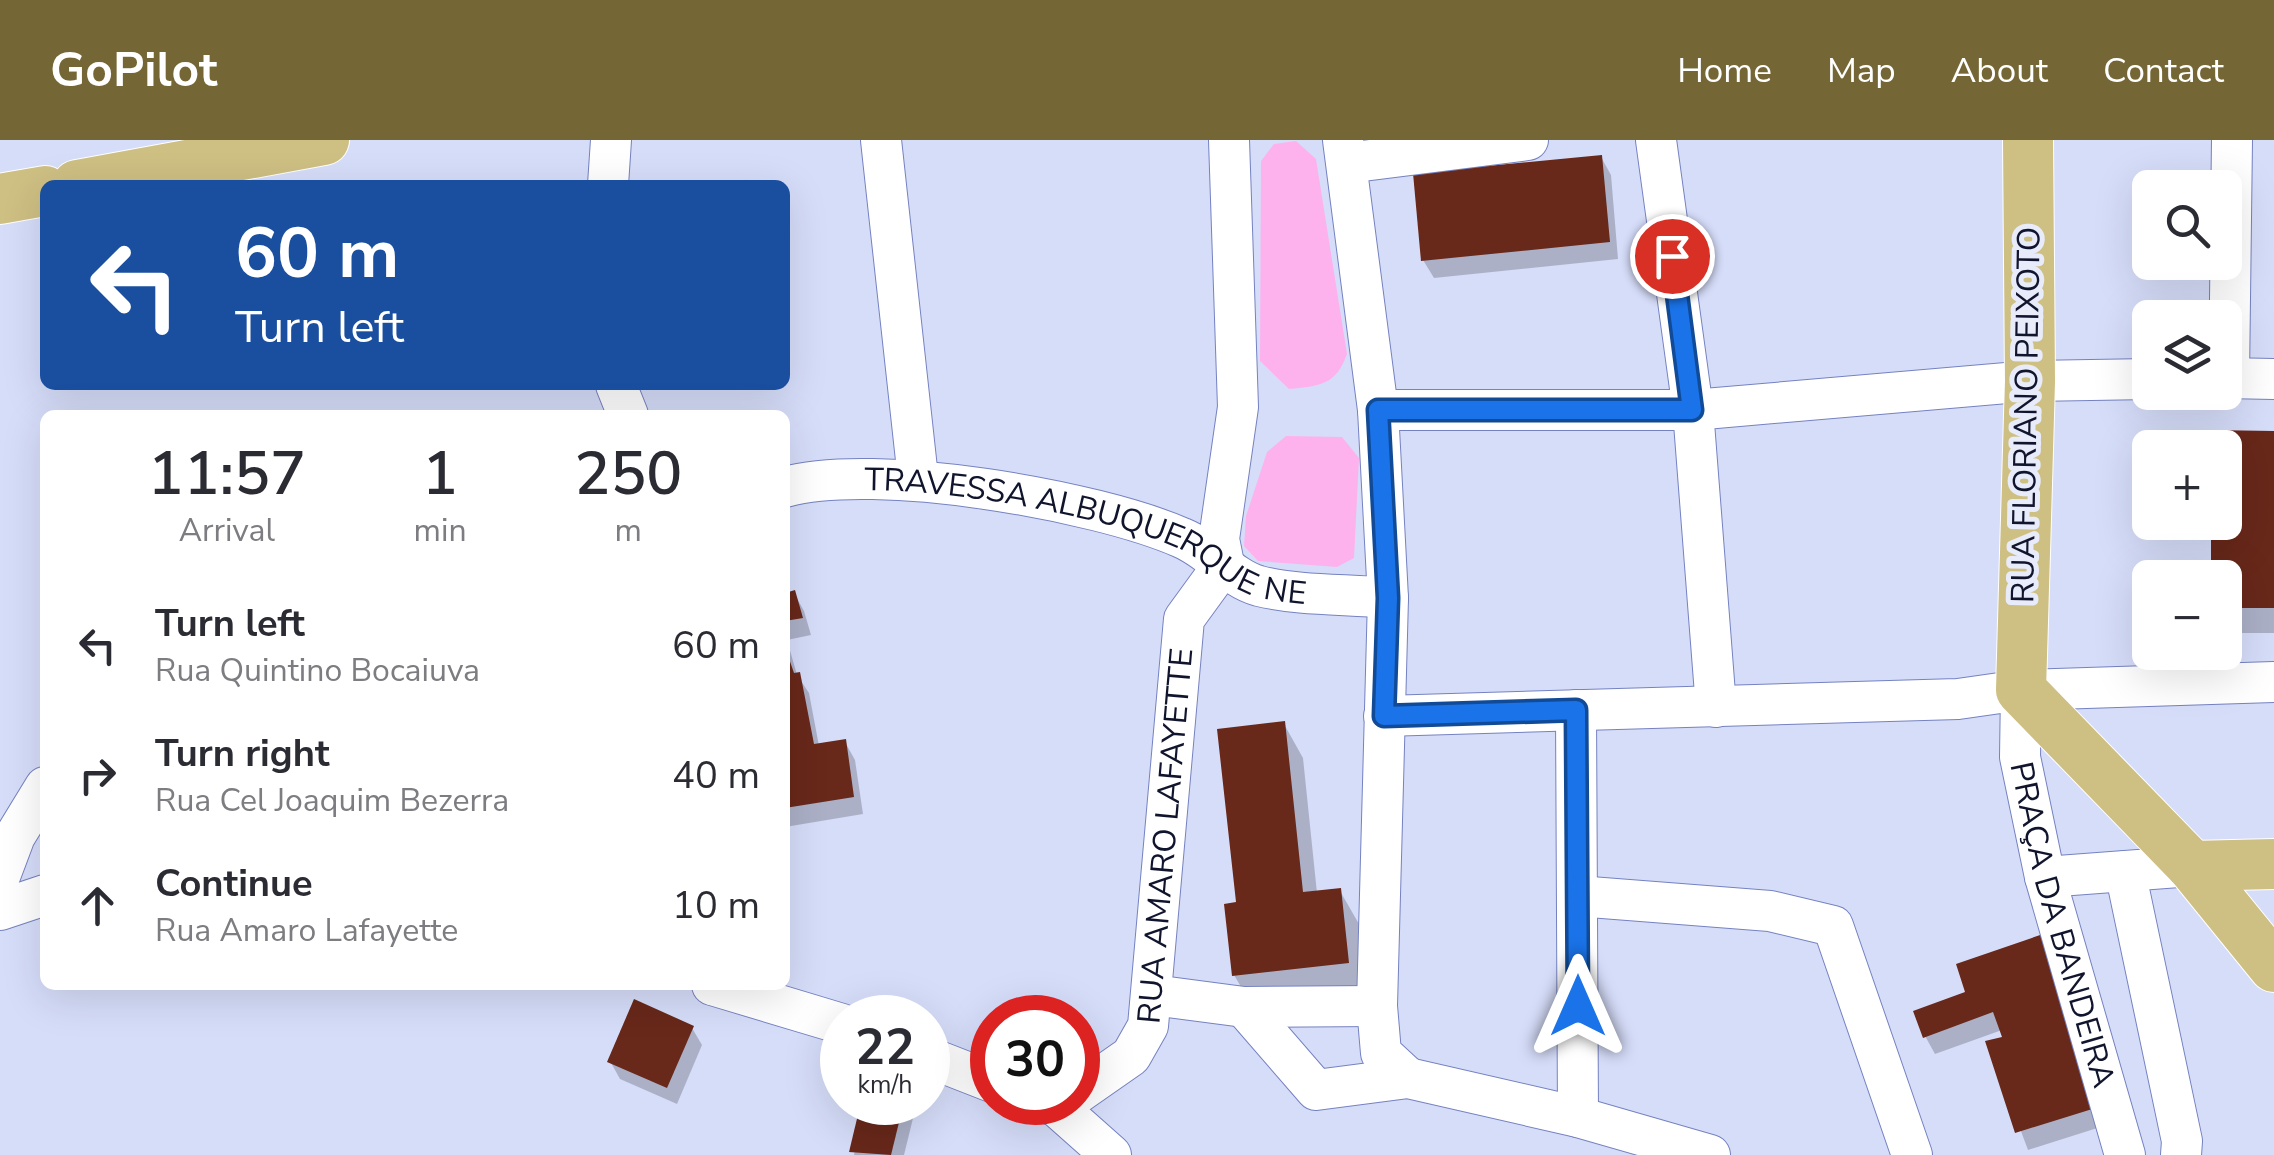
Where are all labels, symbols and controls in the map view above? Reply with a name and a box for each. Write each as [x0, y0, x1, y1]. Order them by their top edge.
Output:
text: GoPilot [50, 37, 217, 103]
text: Home [1677, 47, 1772, 94]
text: Map [1827, 47, 1896, 94]
text: About [1951, 47, 2048, 94]
text: Contact [2103, 47, 2224, 94]
map controls [2132, 170, 2242, 670]
button: search [2132, 170, 2242, 280]
text: 60 m [235, 206, 399, 302]
pin [1630, 214, 1715, 299]
icon: left [70, 220, 200, 350]
street label: RUA FLORIANO PEIXOTO [2001, 226, 2051, 604]
icon: arrive [1645, 229, 1700, 284]
text: Turn left [235, 297, 404, 358]
button: layers [2132, 300, 2242, 410]
button: + [2132, 430, 2242, 540]
text: 11:57 [148, 433, 306, 515]
text: 1 [422, 433, 458, 515]
text: 250 [574, 433, 682, 515]
street label: TRAVESSA ALBUQUERQUE NE [864, 457, 1308, 615]
text: Arrival [179, 509, 275, 552]
text: min [414, 509, 467, 552]
text: m [615, 509, 642, 552]
button: − [2132, 560, 2242, 670]
text: Turn left [155, 598, 305, 649]
icon: left [70, 618, 125, 673]
text: 60 m [672, 620, 760, 671]
street label: RUA AMARO LAFAYETTE [1127, 646, 1203, 1025]
text: Rua Quintino Bocaiuva [155, 649, 480, 692]
text: Turn right [155, 728, 330, 779]
icon: right [70, 748, 125, 803]
text: 40 m [672, 750, 760, 801]
street label: PRAÇA DA BANDEIRA [2000, 758, 2126, 1092]
text: Rua Cel Joaquim Bezerra [155, 779, 509, 822]
text: Continue [155, 858, 313, 909]
icon: ahead [70, 878, 125, 933]
text: 10 m [672, 880, 760, 931]
text: Rua Amaro Lafayette [155, 909, 458, 952]
position arrow [1526, 954, 1630, 1058]
speed limit sign: 30 [970, 995, 1100, 1125]
text: 22 [855, 1013, 915, 1082]
text: km/h [857, 1068, 913, 1102]

